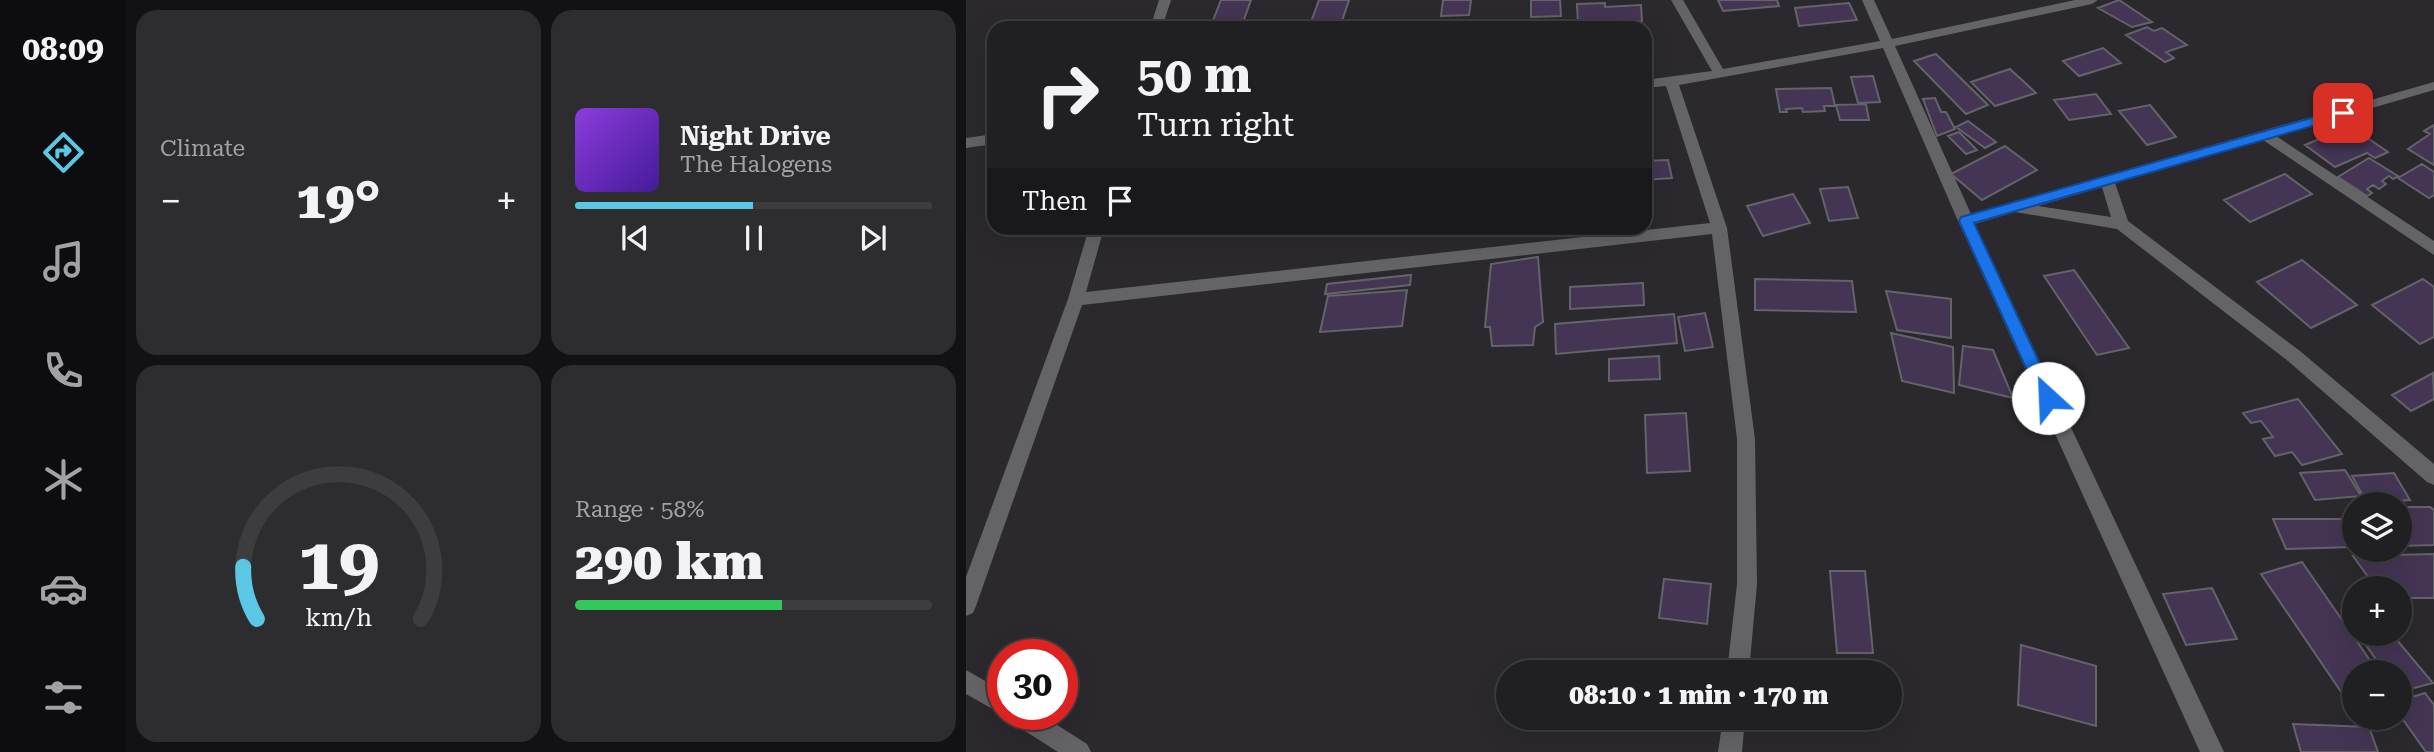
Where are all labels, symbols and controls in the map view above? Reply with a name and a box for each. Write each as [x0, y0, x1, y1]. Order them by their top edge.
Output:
text: 08:09 [22, 30, 104, 68]
text: 50 m [1137, 47, 1252, 104]
icon: right [1022, 49, 1113, 140]
pin [2313, 83, 2373, 143]
icon: arrive [2324, 94, 2362, 132]
text: Turn right [1137, 106, 1294, 144]
text: Night Drive [680, 121, 831, 151]
icon: directions [39, 128, 88, 177]
text: Climate [160, 135, 245, 162]
text: The Halogens [680, 151, 832, 178]
text: 19° [296, 170, 381, 231]
text: − [160, 179, 181, 223]
text: + [496, 179, 517, 223]
icon: arrive [1101, 182, 1139, 220]
text: Then [1022, 186, 1087, 216]
icon: previous [616, 219, 654, 257]
icon: pause [735, 219, 773, 257]
icon: next [854, 219, 892, 257]
icon: music [39, 237, 88, 286]
icon: phone [39, 346, 88, 395]
position arrow [2011, 361, 2085, 435]
icon: climate [39, 455, 88, 504]
map controls [2342, 492, 2412, 730]
button: layers [2342, 492, 2412, 562]
text: Range · 58% [575, 496, 704, 523]
text: 19 [298, 523, 379, 608]
text: 290 km [575, 531, 763, 592]
icon: car [39, 564, 88, 613]
button: + [2342, 576, 2412, 646]
text: km/h [305, 603, 372, 632]
speed limit sign: 30 [987, 639, 1078, 730]
button: − [2342, 660, 2412, 730]
icon: filters [39, 673, 88, 722]
text: 08:10 · 1 min · 170 m [1569, 680, 1829, 710]

